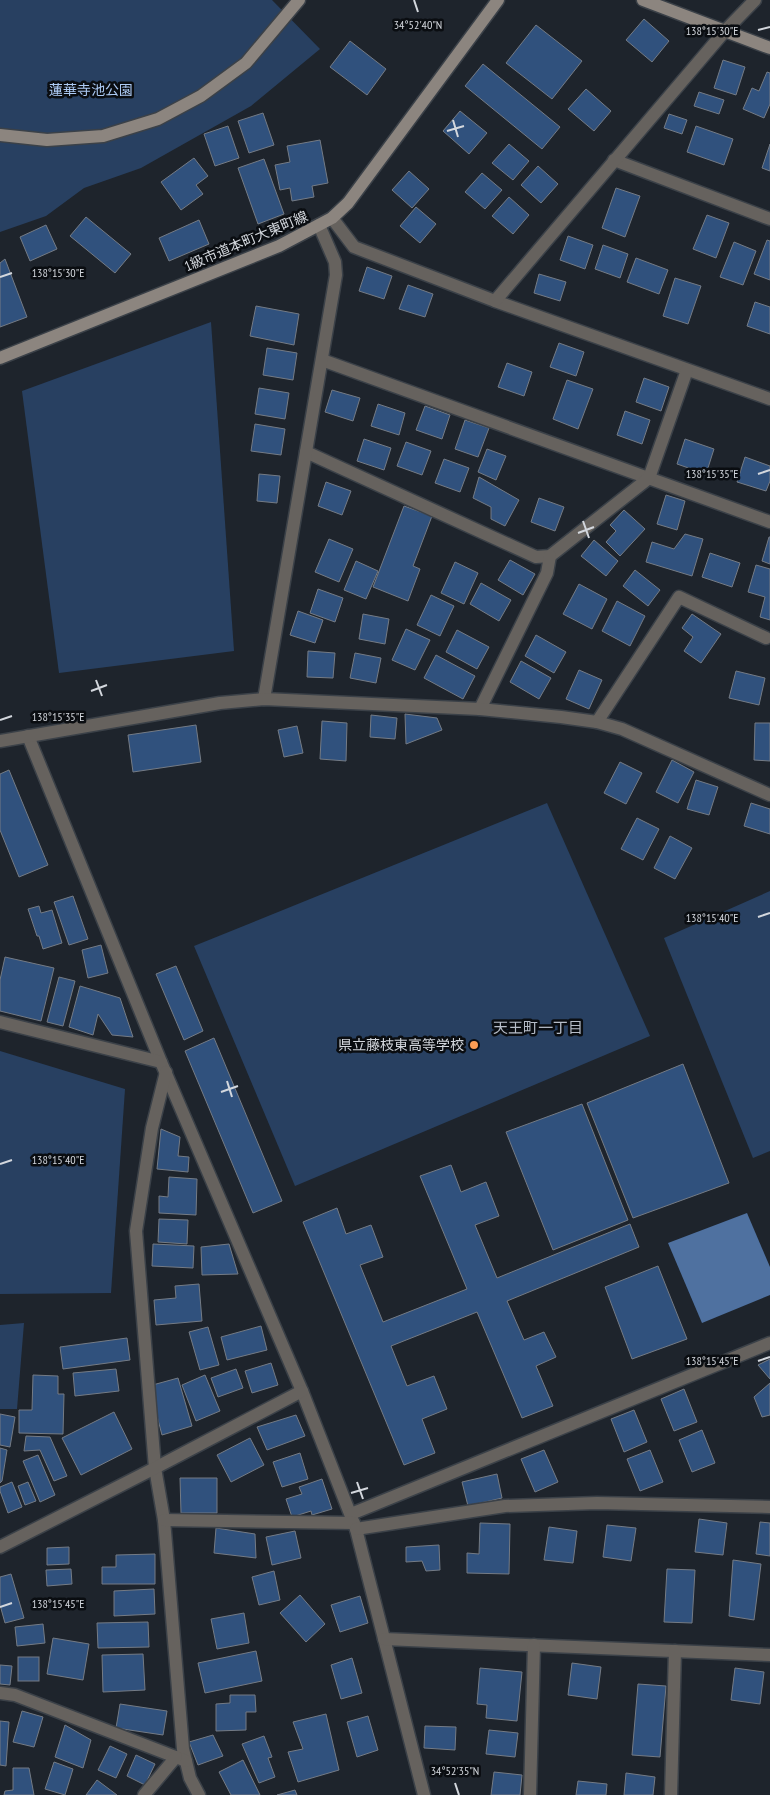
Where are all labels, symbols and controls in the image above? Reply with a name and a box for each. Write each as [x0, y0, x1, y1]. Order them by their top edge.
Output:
text: 34°52'40"N [394, 17, 442, 32]
text: 138°15'30"E [686, 23, 738, 38]
park label: 蓮華寺池公園 [49, 81, 133, 99]
street label: 1級市道本町大東町線 [182, 207, 310, 275]
text: 138°15'30"E [32, 265, 84, 280]
text: 138°15'35"E [686, 466, 738, 481]
text: 138°15'35"E [32, 709, 84, 724]
text: 138°15'40"E [686, 910, 738, 925]
district label: 天王町一丁目 [493, 1018, 583, 1037]
place label: 県立藤枝東高等学校 [338, 1036, 464, 1054]
marker: 県立藤枝東高等学校 [468, 1039, 480, 1051]
text: 138°15'40"E [32, 1152, 84, 1167]
text: 138°15'45"E [686, 1353, 738, 1368]
text: 138°15'45"E [32, 1596, 84, 1611]
text: 34°52'35"N [431, 1763, 479, 1778]

